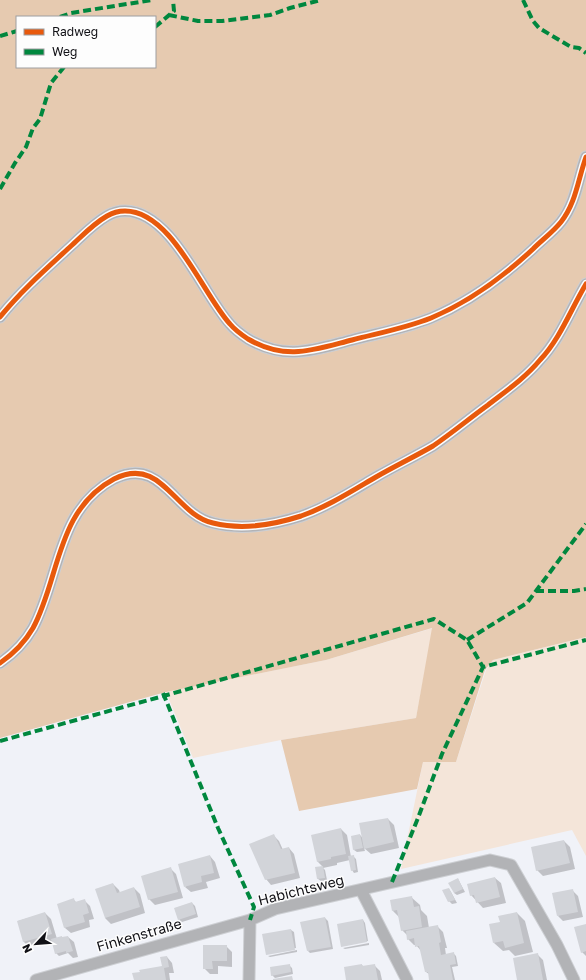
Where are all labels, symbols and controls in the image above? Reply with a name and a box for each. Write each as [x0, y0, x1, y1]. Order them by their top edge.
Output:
legend [16, 16, 156, 68]
text: Radweg [52, 24, 98, 39]
text: Weg [52, 44, 77, 59]
street label: Habichtsweg [256, 871, 346, 908]
street label: Finkenstraße [94, 914, 183, 955]
north arrow [16, 924, 56, 964]
text: N [19, 942, 34, 955]

